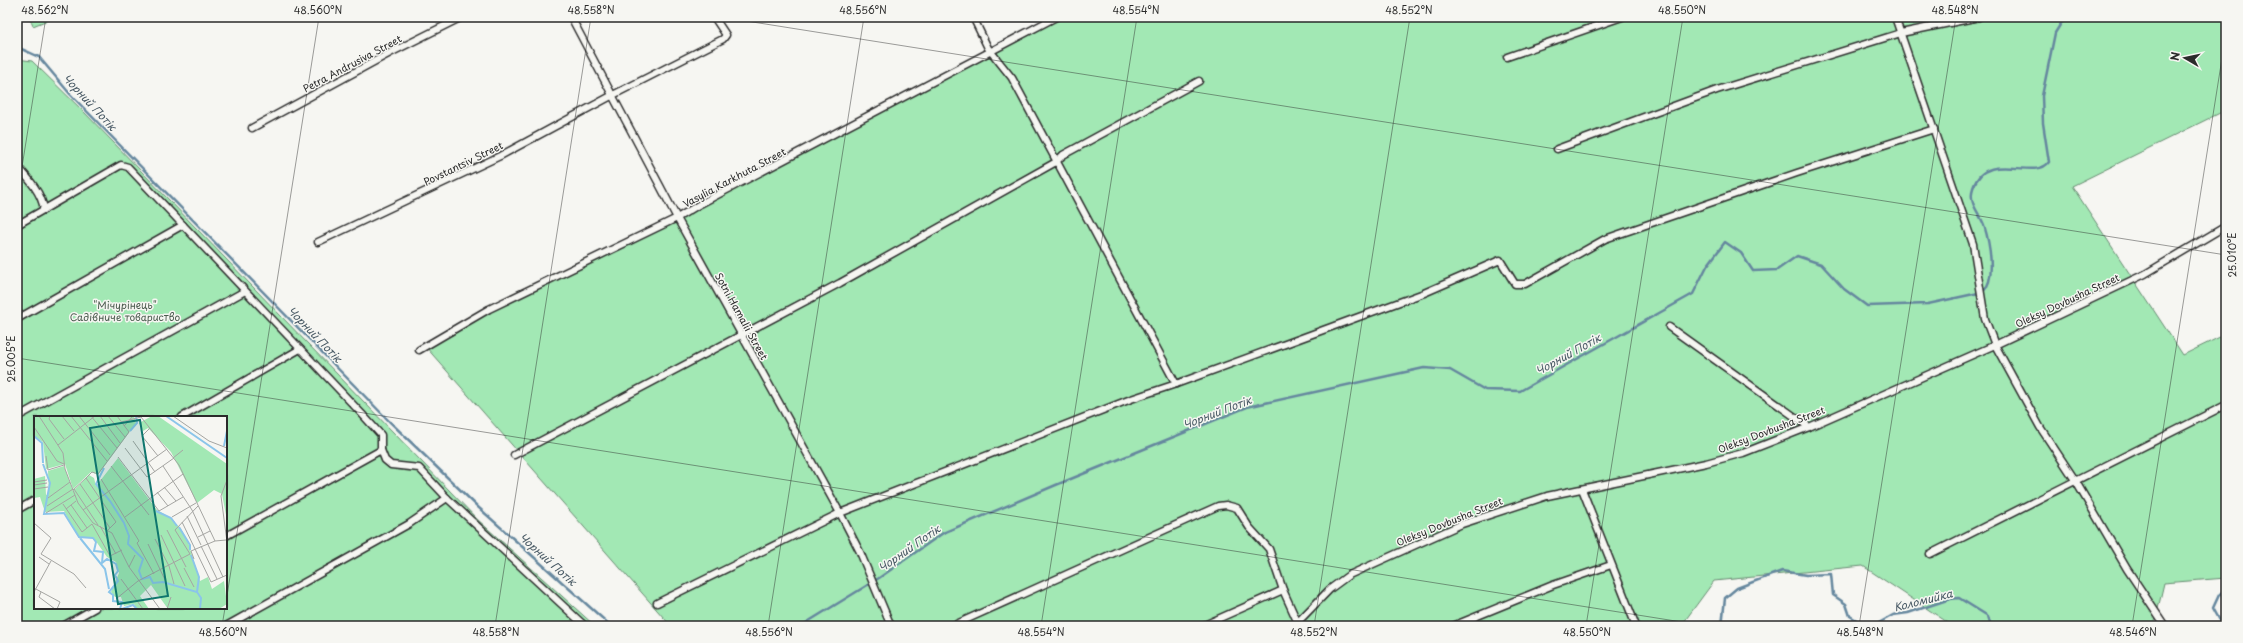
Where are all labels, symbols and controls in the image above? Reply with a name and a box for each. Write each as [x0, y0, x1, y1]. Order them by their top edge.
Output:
text: 48.562°N [21, 2, 69, 17]
text: 48.560°N [294, 2, 343, 17]
text: 48.558°N [568, 2, 615, 17]
text: 48.556°N [839, 2, 887, 17]
text: 48.554°N [1112, 2, 1160, 17]
text: 48.552°N [1385, 2, 1433, 17]
text: 48.550°N [1658, 2, 1706, 17]
text: 48.548°N [1931, 2, 1979, 17]
street label: Petra Andrusiva Street [300, 31, 404, 95]
north arrow [2165, 38, 2205, 78]
text: N [2166, 50, 2184, 62]
water label: Чорний Потік [59, 70, 122, 135]
street label: Povstantsiv Street [421, 137, 505, 189]
street label: Vasylia Karkhuta Street [680, 143, 788, 211]
text: 25.010°E [2224, 232, 2239, 278]
street label: Oleksy Dovbusha Street [2012, 269, 2122, 332]
street label: Sotni Hamalii Street [712, 270, 772, 362]
park label: "Мічурінець" Садівниче товариство [70, 297, 180, 324]
water label: Чорний Потік [284, 302, 347, 367]
water label: Чорний Потік [1532, 328, 1605, 379]
text: 25.005°E [3, 335, 18, 383]
water label: Чорний Потік [1180, 391, 1255, 433]
street label: Oleksy Dovbusha Street [1715, 402, 1827, 457]
inset map [34, 416, 227, 609]
street label: Oleksy Dovbusha Street [1394, 493, 1505, 550]
water label: Чорний Потік [875, 519, 945, 576]
water label: Чорний Потік [515, 529, 582, 590]
water label: Коломийка [1892, 584, 1955, 615]
text: 48.560°N [199, 624, 248, 639]
text: 48.558°N [473, 624, 520, 639]
text: 48.556°N [745, 624, 793, 639]
text: 48.554°N [1017, 624, 1065, 639]
text: 48.552°N [1290, 624, 1338, 639]
text: 48.550°N [1563, 624, 1611, 639]
text: 48.548°N [1836, 624, 1884, 639]
text: 48.546°N [2109, 624, 2157, 639]

